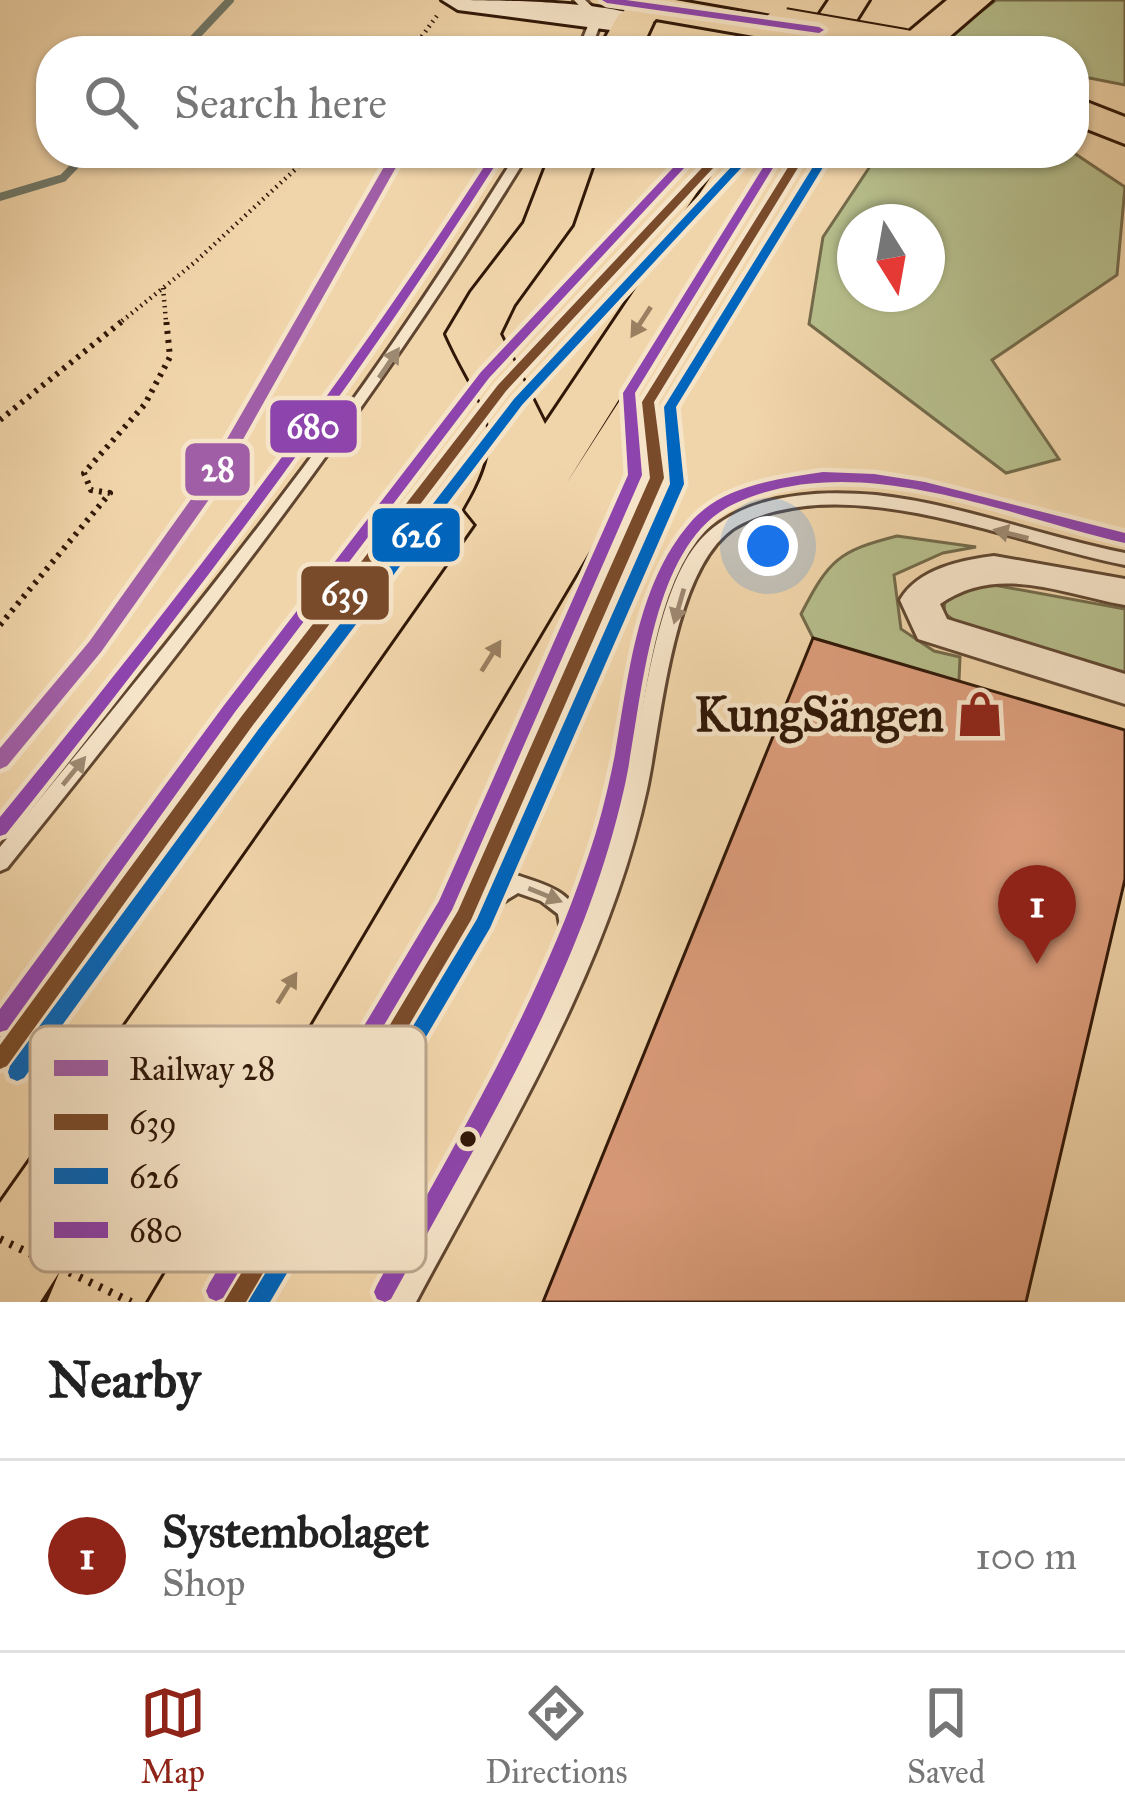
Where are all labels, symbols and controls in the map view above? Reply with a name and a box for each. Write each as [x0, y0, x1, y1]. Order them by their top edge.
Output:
search box [36, 36, 1089, 168]
icon: search [78, 69, 144, 135]
text: Search here [174, 75, 387, 130]
north arrow [837, 204, 945, 312]
one-way arrow [630, 305, 652, 338]
one-way arrow [377, 347, 400, 379]
line badge: 680 [268, 398, 359, 455]
text: 680 [286, 407, 340, 447]
line badge: 28 [183, 441, 252, 498]
text: 28 [201, 450, 235, 490]
line badge: 626 [370, 506, 462, 564]
text: 626 [391, 516, 443, 556]
your location [738, 516, 798, 576]
one-way arrow [992, 524, 1029, 543]
line badge: 639 [299, 564, 391, 622]
text: 639 [321, 574, 369, 615]
one-way arrow [669, 588, 688, 625]
one-way arrow [480, 639, 501, 673]
place label: KungSängen [695, 685, 944, 744]
shop icon: KungSängen [955, 689, 1005, 739]
one-way arrow [61, 756, 86, 787]
pin: 1 [998, 865, 1076, 964]
one-way arrow [527, 886, 563, 905]
one-way arrow [276, 971, 297, 1005]
legend [30, 1026, 426, 1272]
text: Railway 28 [129, 1049, 275, 1089]
text: 639 [129, 1103, 177, 1144]
unlabelled marker [457, 1128, 479, 1150]
text: 626 [129, 1157, 180, 1197]
text: 680 [129, 1211, 183, 1251]
text: Nearby [48, 1349, 200, 1411]
text: Systembolaget [162, 1504, 429, 1559]
text: 1 [79, 1532, 95, 1580]
text: 100 m [975, 1532, 1077, 1580]
text: Shop [162, 1559, 245, 1607]
tab: Map [140, 1680, 206, 1792]
tab: Directions [485, 1680, 627, 1792]
tab: Saved [907, 1680, 985, 1792]

